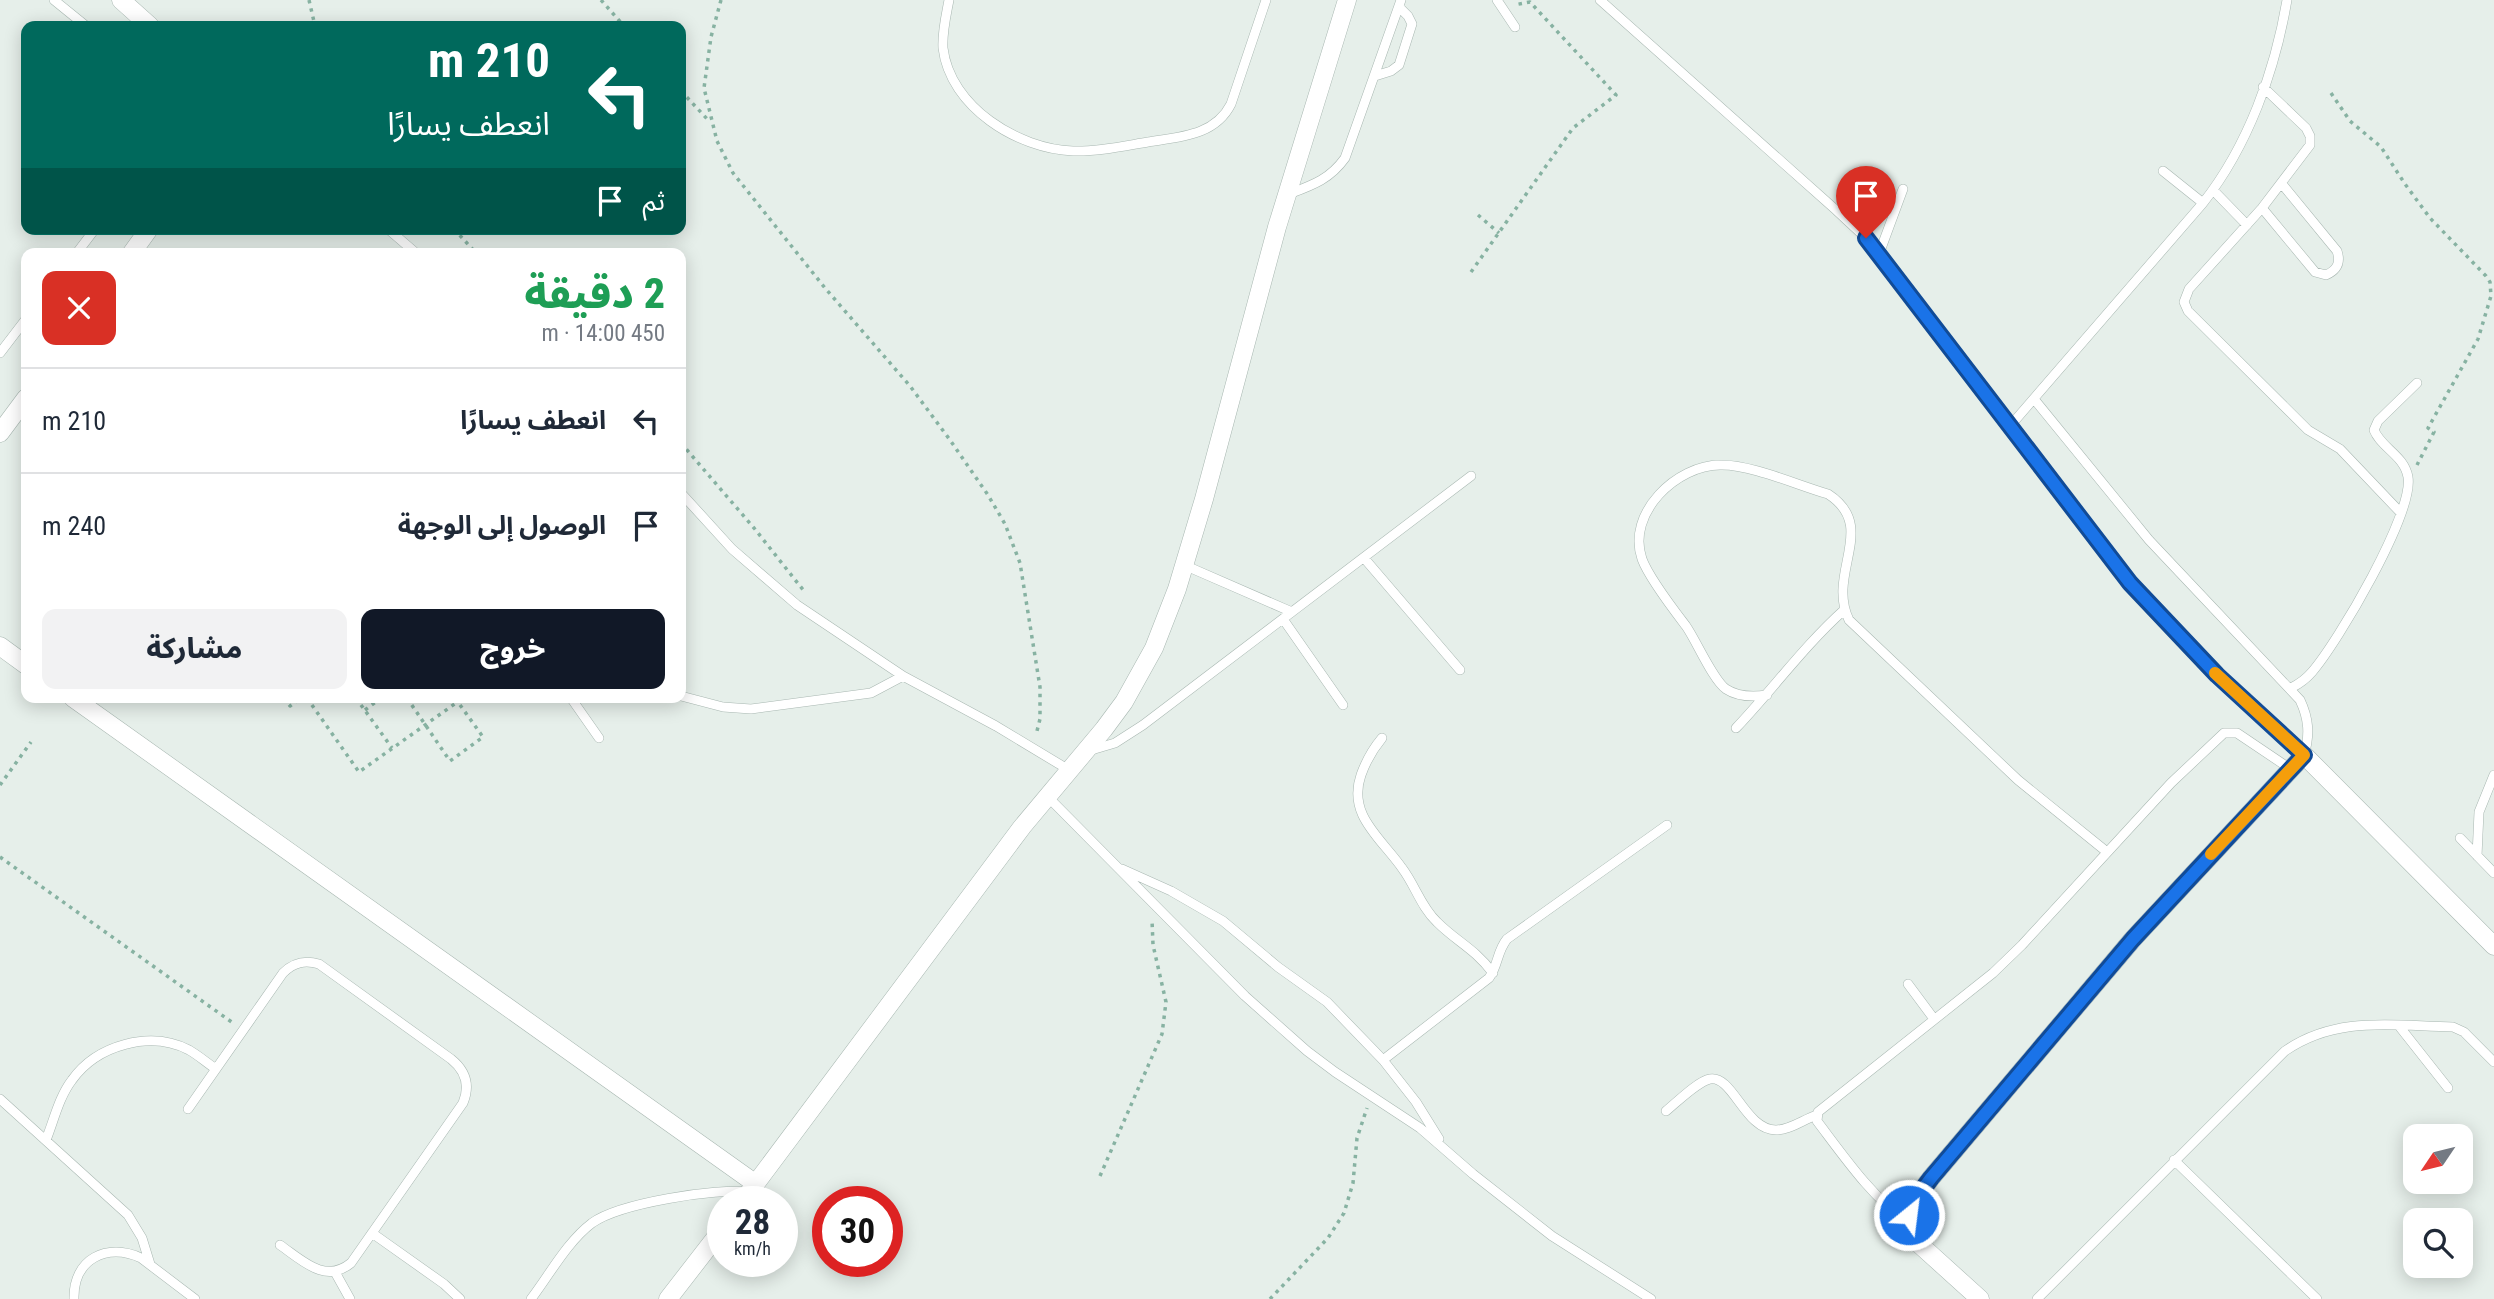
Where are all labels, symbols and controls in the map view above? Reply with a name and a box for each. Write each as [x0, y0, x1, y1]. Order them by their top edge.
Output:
text: 210 m [428, 32, 550, 89]
icon: left [574, 49, 665, 140]
text: انعطف يسارًا [387, 105, 550, 143]
pin [1836, 166, 1896, 238]
icon: arrive [1847, 177, 1885, 215]
icon: arrive [591, 182, 629, 220]
text: ثم [643, 186, 665, 216]
text: 2 دقيقة [524, 269, 665, 318]
button: close [42, 271, 116, 345]
text: 450 m · 14:00 [541, 320, 665, 347]
icon: left [627, 402, 665, 440]
text: انعطف يسارًا [460, 405, 606, 435]
text: 210 m [42, 406, 106, 436]
icon: arrive [627, 507, 665, 545]
text: الوصول إلى الوجهة [398, 510, 606, 540]
text: 240 m [42, 511, 106, 541]
button: مشاركة [42, 609, 347, 689]
button: خروج [361, 609, 665, 689]
north arrow [2403, 1124, 2473, 1194]
map controls [2403, 1124, 2473, 1278]
position arrow [1872, 1178, 1946, 1252]
speed limit sign: 30 [812, 1186, 903, 1277]
text: 28 [735, 1202, 770, 1243]
button: search [2403, 1208, 2473, 1278]
text: km/h [734, 1238, 771, 1259]

